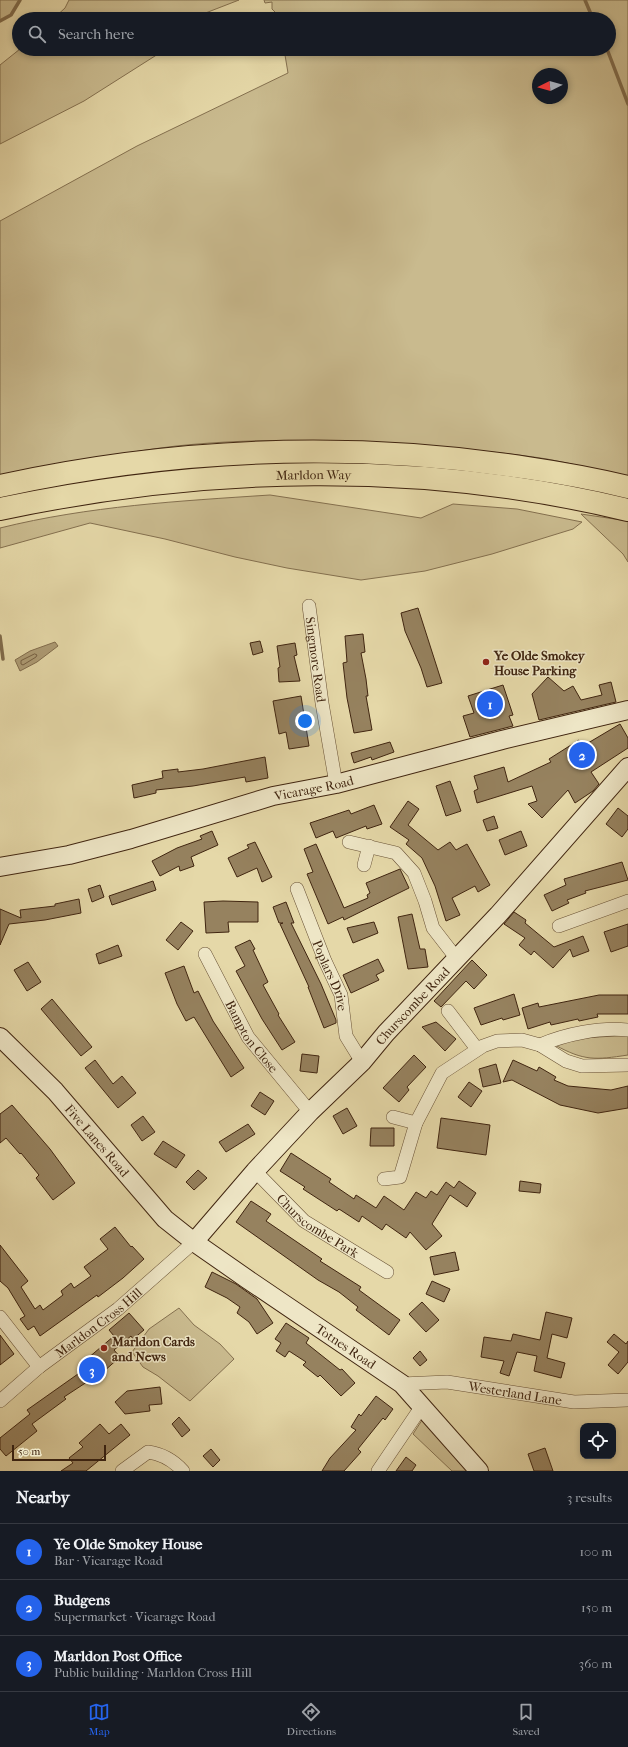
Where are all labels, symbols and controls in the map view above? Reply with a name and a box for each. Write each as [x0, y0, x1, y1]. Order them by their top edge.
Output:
search box [12, 12, 616, 56]
icon: search [26, 23, 48, 45]
text: Search here [58, 25, 134, 43]
north arrow [532, 68, 568, 104]
street label: Marldon Way [276, 467, 352, 483]
street label: Singmore Road [303, 616, 329, 704]
place label: Ye Olde Smokey House Parking [493, 648, 586, 679]
marker: Ye Olde Smokey House Parking [481, 657, 491, 667]
pin: 1 [477, 689, 503, 719]
your location [295, 711, 315, 731]
pin: 2 [569, 740, 595, 770]
street label: Vicarage Road [272, 772, 356, 804]
street label: Poplars Drive [310, 938, 350, 1012]
street label: Churscombe Road [372, 963, 454, 1048]
street label: Bampton Close [222, 998, 281, 1076]
street label: Five Lanes Road [62, 1101, 133, 1180]
street label: Churscombe Park [274, 1191, 362, 1261]
street label: Marldon Cross Hill [52, 1284, 145, 1361]
street label: Totnes Road [313, 1321, 379, 1373]
place label: Marldon Cards and News [111, 1334, 195, 1364]
marker: Marldon Cards and News [99, 1343, 109, 1353]
pin: 3 [79, 1355, 105, 1385]
street label: Westerland Lane [466, 1378, 563, 1408]
map controls [580, 1423, 616, 1459]
button: locate [580, 1423, 616, 1459]
scale bar [12, 1443, 106, 1462]
text: 50 m [18, 1445, 40, 1458]
text: Nearby [16, 1487, 70, 1507]
text: 3 results [567, 1490, 612, 1505]
text: Ye Olde Smokey House [54, 1535, 202, 1553]
text: 1 [27, 1544, 31, 1559]
text: 100 m [579, 1544, 612, 1559]
text: Bar · Vicarage Road [54, 1553, 163, 1568]
text: Budgens [54, 1591, 110, 1609]
text: 2 [26, 1600, 32, 1615]
text: 150 m [581, 1600, 612, 1615]
text: Supermarket · Vicarage Road [54, 1609, 216, 1624]
text: Marldon Post Office [54, 1647, 182, 1665]
text: 3 [26, 1656, 32, 1671]
text: 360 m [579, 1656, 612, 1671]
text: Public building · Marldon Cross Hill [54, 1665, 252, 1680]
tab: Map [88, 1701, 110, 1738]
tab: Directions [287, 1701, 336, 1738]
tab: Saved [512, 1701, 540, 1738]

